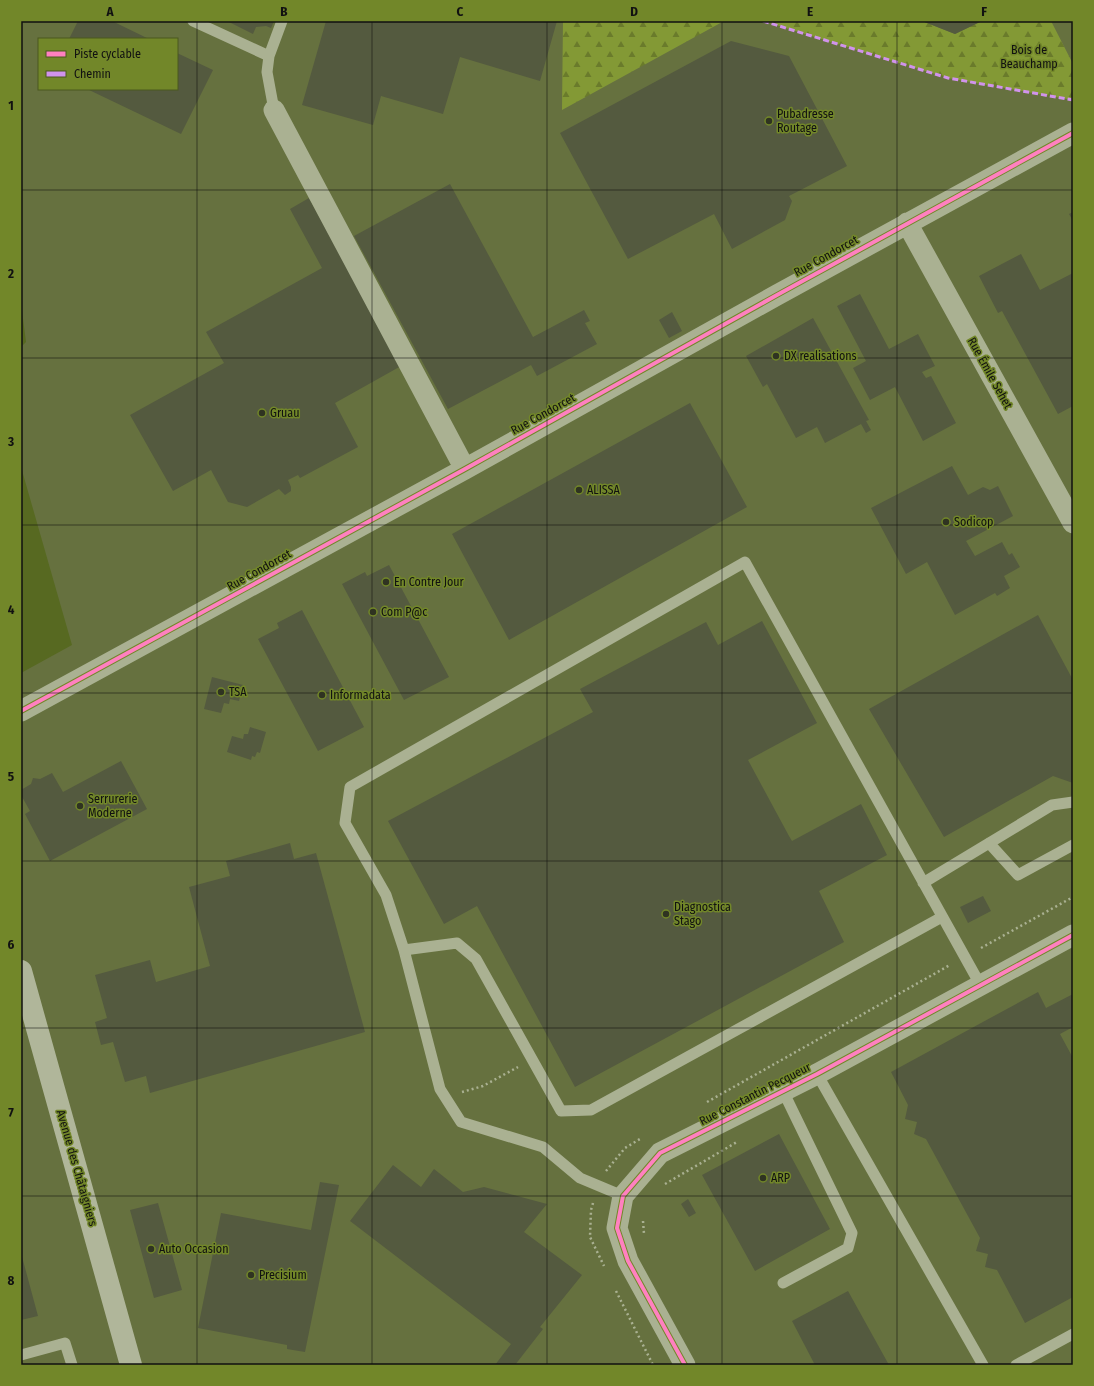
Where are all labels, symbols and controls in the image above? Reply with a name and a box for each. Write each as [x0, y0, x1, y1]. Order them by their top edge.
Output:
text: A [105, 4, 114, 19]
text: B [280, 4, 288, 19]
text: C [457, 4, 464, 19]
text: D [630, 4, 638, 19]
text: E [807, 4, 813, 19]
text: F [981, 4, 987, 19]
legend [38, 38, 178, 90]
park label: Bois de Beauchamp [1000, 43, 1058, 71]
text: Piste cyclable [74, 47, 141, 61]
text: Chemin [74, 67, 111, 81]
text: 1 [8, 98, 14, 113]
place label: Pubadresse Routage [777, 107, 834, 135]
marker: Pubadresse Routage [764, 116, 774, 126]
street label: Rue Condorcet [791, 233, 861, 279]
text: 2 [7, 266, 14, 281]
street label: Rue Émile Sehet [965, 334, 1016, 411]
place label: DX realisations [784, 349, 857, 363]
marker: DX realisations [771, 351, 781, 361]
street label: Rue Condorcet [508, 391, 578, 437]
place label: Gruau [270, 406, 300, 420]
marker: Gruau [257, 408, 267, 418]
text: 3 [7, 434, 14, 449]
place label: ALISSA [587, 483, 620, 497]
marker: ALISSA [574, 485, 584, 495]
place label: Sodicop [954, 515, 993, 529]
marker: Sodicop [941, 517, 951, 527]
street label: Rue Condorcet [224, 547, 294, 593]
place label: En Contre Jour [394, 575, 465, 589]
marker: En Contre Jour [381, 577, 391, 587]
text: 4 [8, 602, 15, 617]
place label: Com P@c [381, 605, 427, 619]
marker: Com P@c [368, 607, 378, 617]
place label: TSA [229, 685, 247, 699]
marker: TSA [216, 687, 226, 697]
place label: Informadata [330, 688, 391, 702]
marker: Informadata [317, 690, 327, 700]
text: 5 [8, 769, 14, 784]
place label: Serrurerie Moderne [88, 792, 138, 820]
marker: Serrurerie Moderne [75, 801, 85, 811]
place label: Diagnostica Stago [674, 900, 731, 928]
marker: Diagnostica Stago [661, 909, 671, 919]
text: 6 [8, 937, 15, 952]
street label: Rue Constantin Pecqueur [697, 1059, 814, 1128]
text: 7 [8, 1105, 14, 1120]
street label: Avenue des Châtaigniers [54, 1108, 100, 1228]
place label: ARP [771, 1171, 790, 1185]
marker: ARP [758, 1173, 768, 1183]
place label: Auto Occasion [159, 1242, 229, 1256]
marker: Auto Occasion [146, 1244, 156, 1254]
place label: Precisium [259, 1268, 307, 1282]
marker: Precisium [246, 1270, 256, 1280]
text: 8 [8, 1273, 15, 1288]

